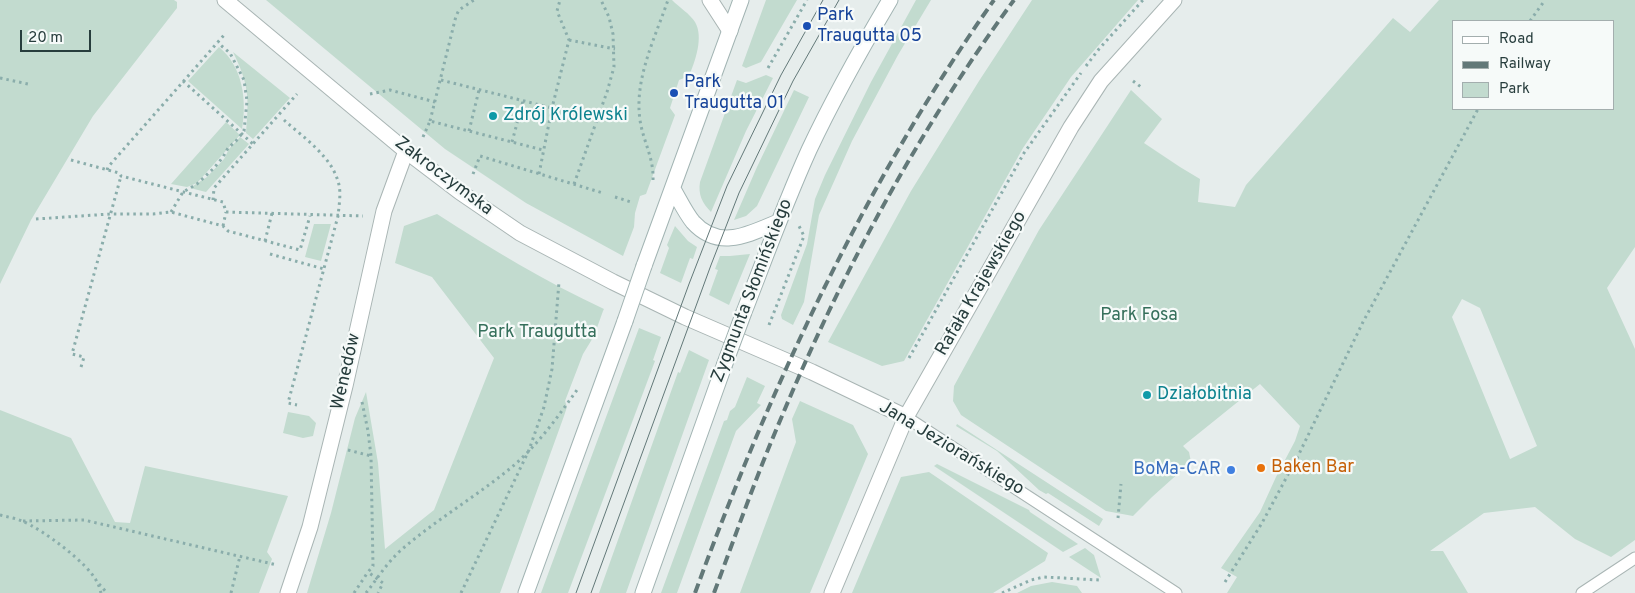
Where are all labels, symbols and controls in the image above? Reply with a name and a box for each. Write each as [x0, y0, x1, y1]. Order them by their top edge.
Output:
place label: Park Traugutta 05 [817, 5, 922, 48]
scale bar [22, 20, 94, 52]
marker: Park Traugutta 05 [801, 20, 813, 32]
legend [1452, 20, 1615, 110]
text: 20 m [28, 29, 63, 48]
text: Road [1499, 30, 1534, 49]
text: Railway [1499, 55, 1551, 74]
place label: Park Traugutta 01 [684, 72, 784, 115]
text: Park [1499, 80, 1530, 99]
marker: Park Traugutta 01 [668, 87, 680, 99]
place label: Zdrój Królewski [503, 105, 628, 127]
marker: Zdrój Królewski [487, 110, 499, 122]
street label: Zakroczymska [390, 133, 496, 221]
street label: Zygmunta Słomińskiego [708, 196, 798, 386]
street label: Rafała Krajewskiego [932, 208, 1032, 360]
park label: Park Fosa [1100, 305, 1178, 327]
park label: Park Traugutta [477, 322, 597, 344]
street label: Wenedów [328, 332, 366, 412]
place label: Działobitnia [1157, 384, 1252, 406]
marker: Działobitnia [1141, 389, 1153, 401]
street label: Jana Jeziorańskiego [874, 397, 1028, 501]
place label: Baken Bar [1271, 457, 1354, 479]
place label: BoMa-CAR [1133, 459, 1221, 481]
marker: Baken Bar [1255, 462, 1267, 474]
marker: BoMa-CAR [1225, 464, 1237, 476]

